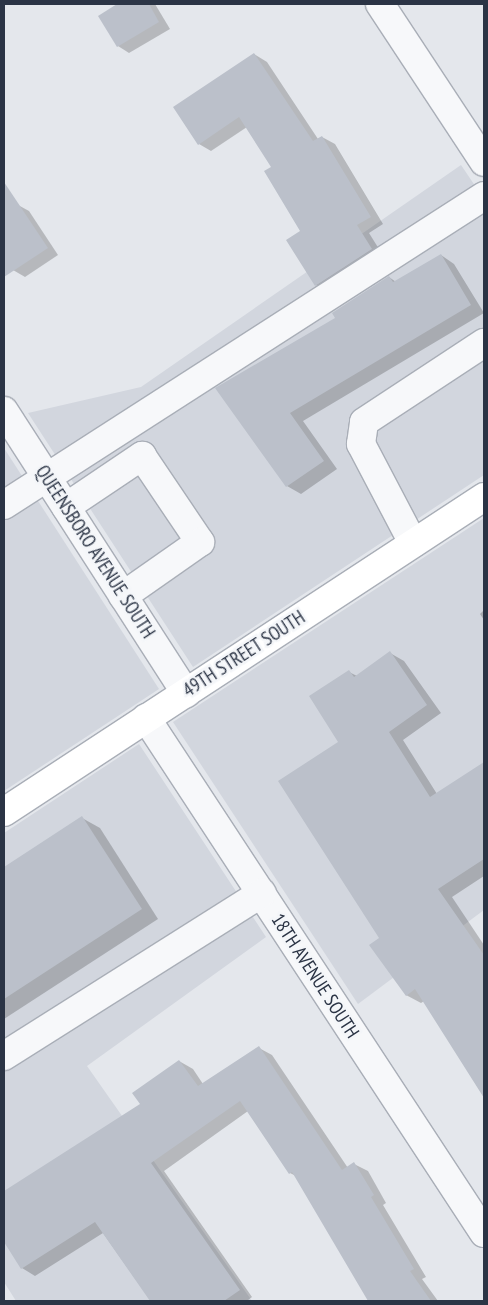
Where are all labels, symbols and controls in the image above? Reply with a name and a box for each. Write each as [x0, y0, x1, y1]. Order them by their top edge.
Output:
street label: QUEENSBORO AVENUE SOUTH [30, 461, 160, 643]
street label: 49TH STREET SOUTH [178, 606, 310, 702]
street label: 18TH AVENUE SOUTH [266, 909, 364, 1043]

